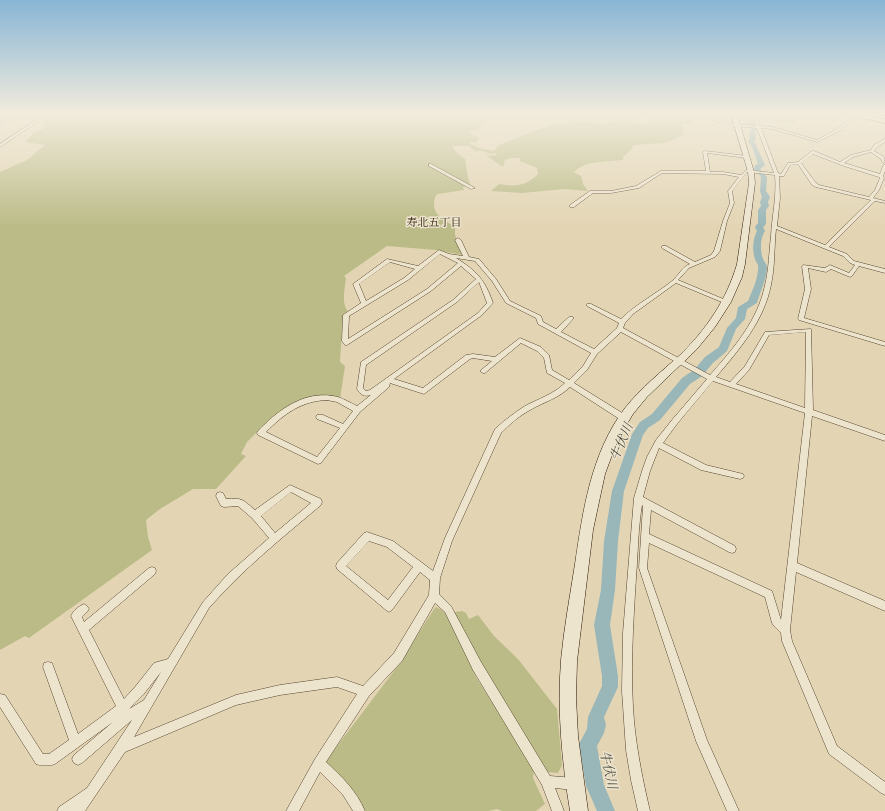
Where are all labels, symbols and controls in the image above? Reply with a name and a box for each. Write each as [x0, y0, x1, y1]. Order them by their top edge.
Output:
district label: 寿北五丁目 [407, 216, 461, 230]
water label: 牛伏川 [607, 421, 637, 463]
water label: 牛伏川 [596, 749, 620, 791]

